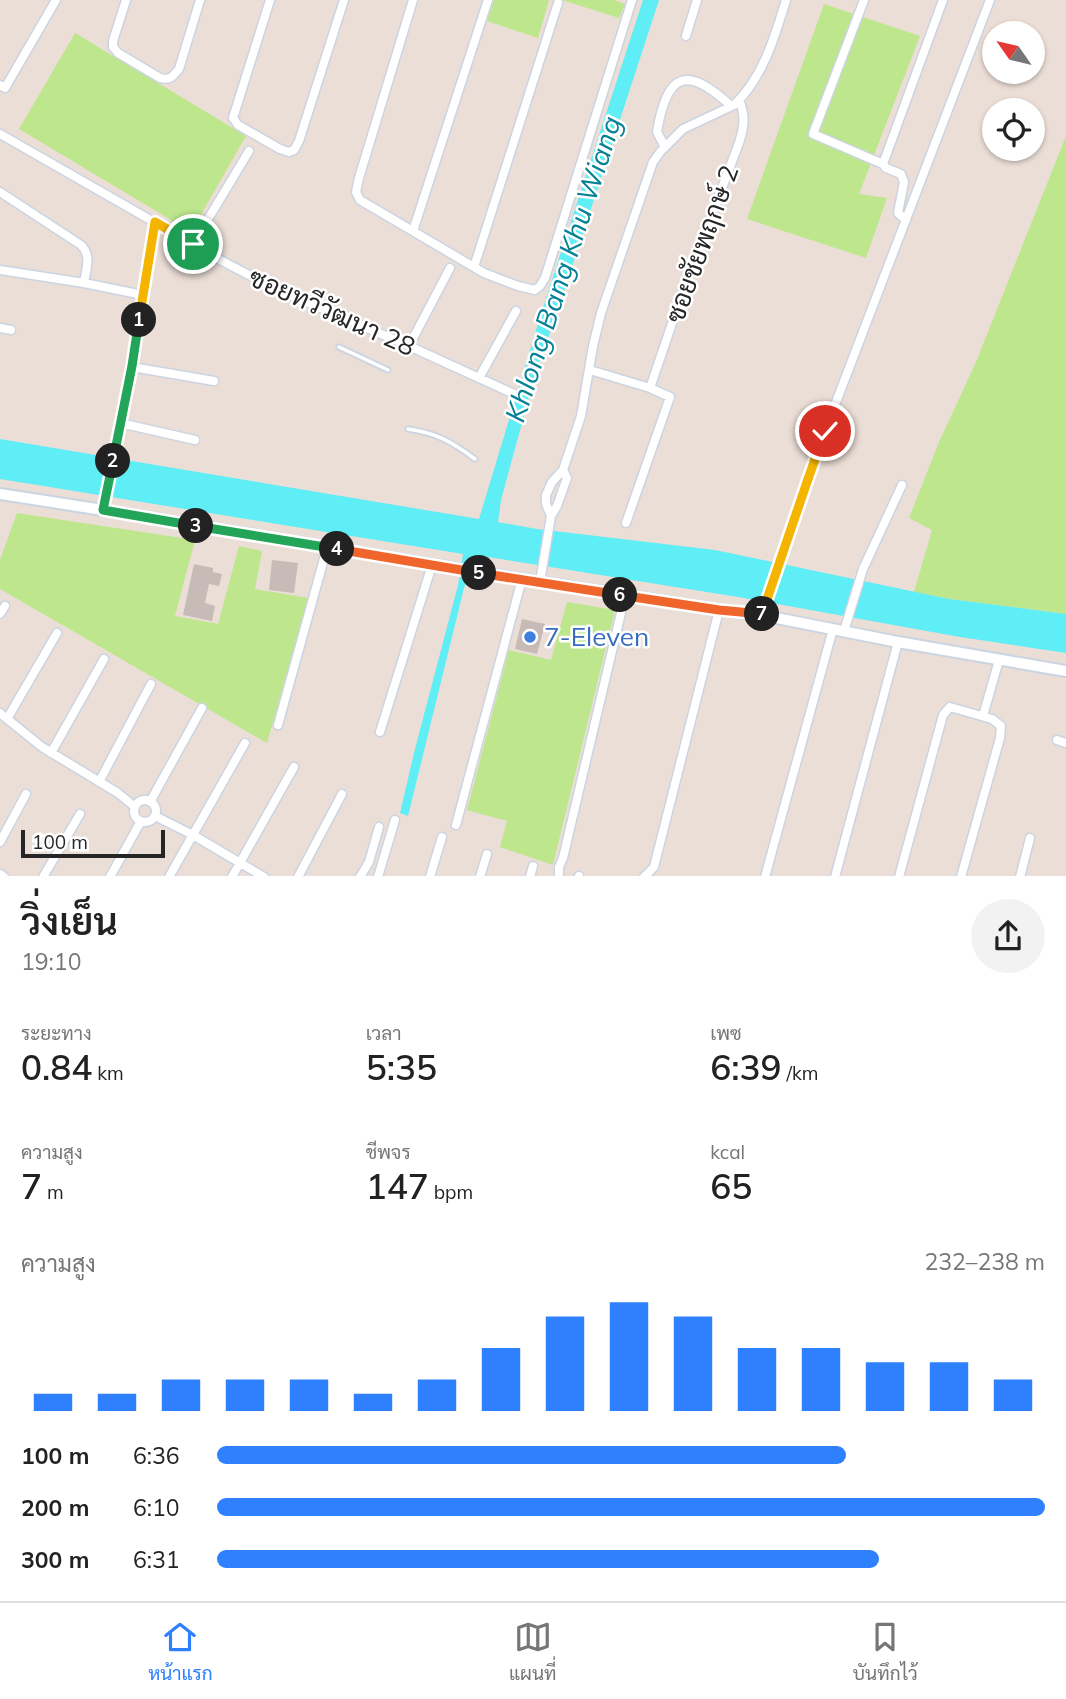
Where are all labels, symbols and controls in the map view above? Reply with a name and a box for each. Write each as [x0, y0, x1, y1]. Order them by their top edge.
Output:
north arrow [982, 21, 1045, 84]
map controls [982, 21, 1045, 161]
button: locate [982, 98, 1045, 161]
water label: Khlong Bang Khu Wiang [497, 111, 629, 426]
street label: ซอยชัยพฤกษ์ 2 [658, 160, 745, 327]
pin [163, 214, 223, 274]
icon: arrive [174, 225, 212, 263]
street label: ซอยทวีวัฒนา 28 [244, 260, 421, 363]
pin: 1 [122, 302, 156, 338]
text: 1 [133, 307, 144, 331]
pin [795, 401, 855, 461]
icon: check [806, 412, 844, 450]
pin: 2 [96, 444, 130, 478]
text: 2 [107, 448, 118, 472]
pin: 3 [178, 508, 214, 544]
text: 3 [190, 513, 201, 537]
pin: 4 [320, 532, 354, 566]
text: 4 [331, 536, 342, 560]
pin: 5 [462, 556, 496, 590]
text: 5 [473, 560, 484, 584]
pin: 6 [602, 578, 638, 612]
text: 6 [614, 582, 625, 606]
pin: 7 [744, 596, 780, 632]
text: 7 [756, 601, 767, 625]
place label: 7-Eleven [544, 620, 649, 653]
marker: 7-Eleven [522, 629, 538, 645]
scale bar [21, 828, 164, 859]
text: 100 m [32, 830, 88, 854]
text: วิ่งเย็น [21, 897, 118, 945]
button: share [971, 899, 1045, 973]
text: 19:10 [21, 947, 81, 976]
text: ระยะทาง [21, 1021, 92, 1045]
text: เวลา [366, 1021, 402, 1045]
text: เพซ [710, 1021, 742, 1045]
text: 0.84 [21, 1045, 92, 1089]
text: 5:35 [366, 1045, 437, 1089]
text: 6:39 [710, 1045, 782, 1089]
text: km [92, 1061, 124, 1085]
text: /km [782, 1061, 818, 1085]
text: ความสูง [21, 1140, 83, 1164]
text: ชีพจร [366, 1140, 411, 1164]
text: kcal [710, 1140, 745, 1164]
text: 7 [21, 1164, 42, 1208]
text: 147 [366, 1164, 429, 1208]
text: 65 [710, 1164, 752, 1208]
text: m [42, 1180, 64, 1204]
text: bpm [429, 1180, 473, 1204]
text: 232–238 m [924, 1247, 1045, 1276]
text: ความสูง [21, 1249, 96, 1278]
text: 100 m [21, 1441, 89, 1470]
text: 6:36 [133, 1441, 180, 1470]
text: 200 m [21, 1493, 89, 1522]
text: 6:10 [133, 1493, 180, 1522]
text: 300 m [21, 1545, 89, 1574]
text: 6:31 [133, 1545, 180, 1574]
tab: หน้าแรก [148, 1618, 213, 1685]
tab: แผนที่ [509, 1618, 556, 1685]
tab: บันทึกไว้ [853, 1618, 918, 1685]

